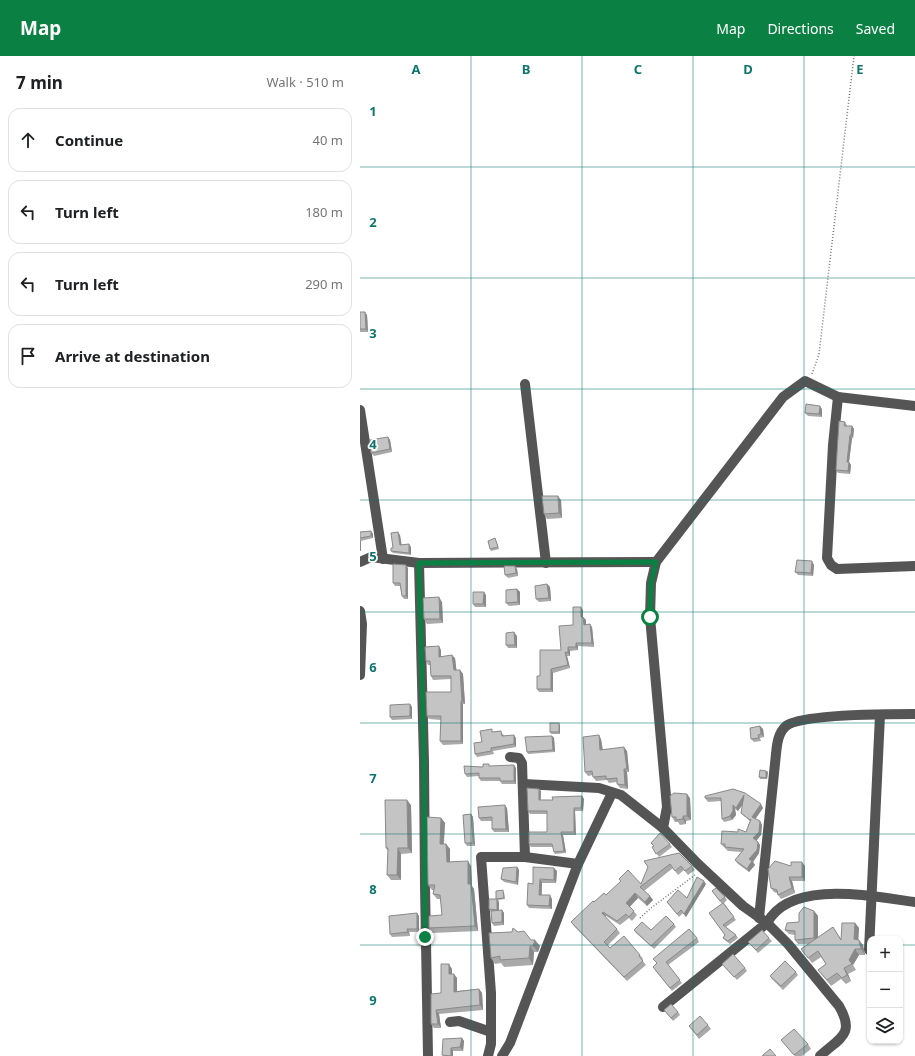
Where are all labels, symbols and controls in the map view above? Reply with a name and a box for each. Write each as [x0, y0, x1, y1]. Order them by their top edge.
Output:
text: Map [20, 15, 61, 41]
text: Map [716, 19, 745, 38]
text: Directions [767, 19, 834, 38]
text: Saved [856, 19, 895, 38]
text: A [412, 60, 421, 78]
text: B [522, 60, 530, 78]
text: C [634, 60, 642, 78]
text: D [743, 60, 753, 78]
text: E [856, 60, 864, 78]
text: 7 min [16, 71, 63, 94]
text: Walk · 510 m [266, 73, 344, 91]
text: 1 [369, 102, 377, 120]
icon: ahead [17, 129, 39, 151]
text: Continue [55, 130, 123, 150]
text: 40 m [313, 131, 343, 149]
icon: left [17, 201, 39, 223]
text: Turn left [55, 202, 119, 222]
text: 180 m [305, 203, 343, 221]
text: 2 [369, 213, 377, 231]
icon: left [17, 273, 39, 295]
text: Turn left [55, 274, 119, 294]
text: 290 m [305, 275, 343, 293]
text: 3 [369, 324, 377, 342]
icon: arrive [17, 345, 39, 367]
text: Arrive at destination [55, 346, 210, 366]
text: 4 [369, 435, 377, 453]
text: 5 [369, 547, 377, 565]
route start [641, 608, 659, 626]
text: 6 [369, 658, 377, 676]
text: 7 [369, 769, 377, 787]
text: 8 [369, 880, 377, 898]
route end [416, 928, 434, 946]
map controls [867, 936, 903, 1044]
button: + [867, 936, 903, 972]
button: − [867, 972, 903, 1008]
text: 9 [369, 991, 377, 1009]
button: layers [867, 1008, 903, 1044]

